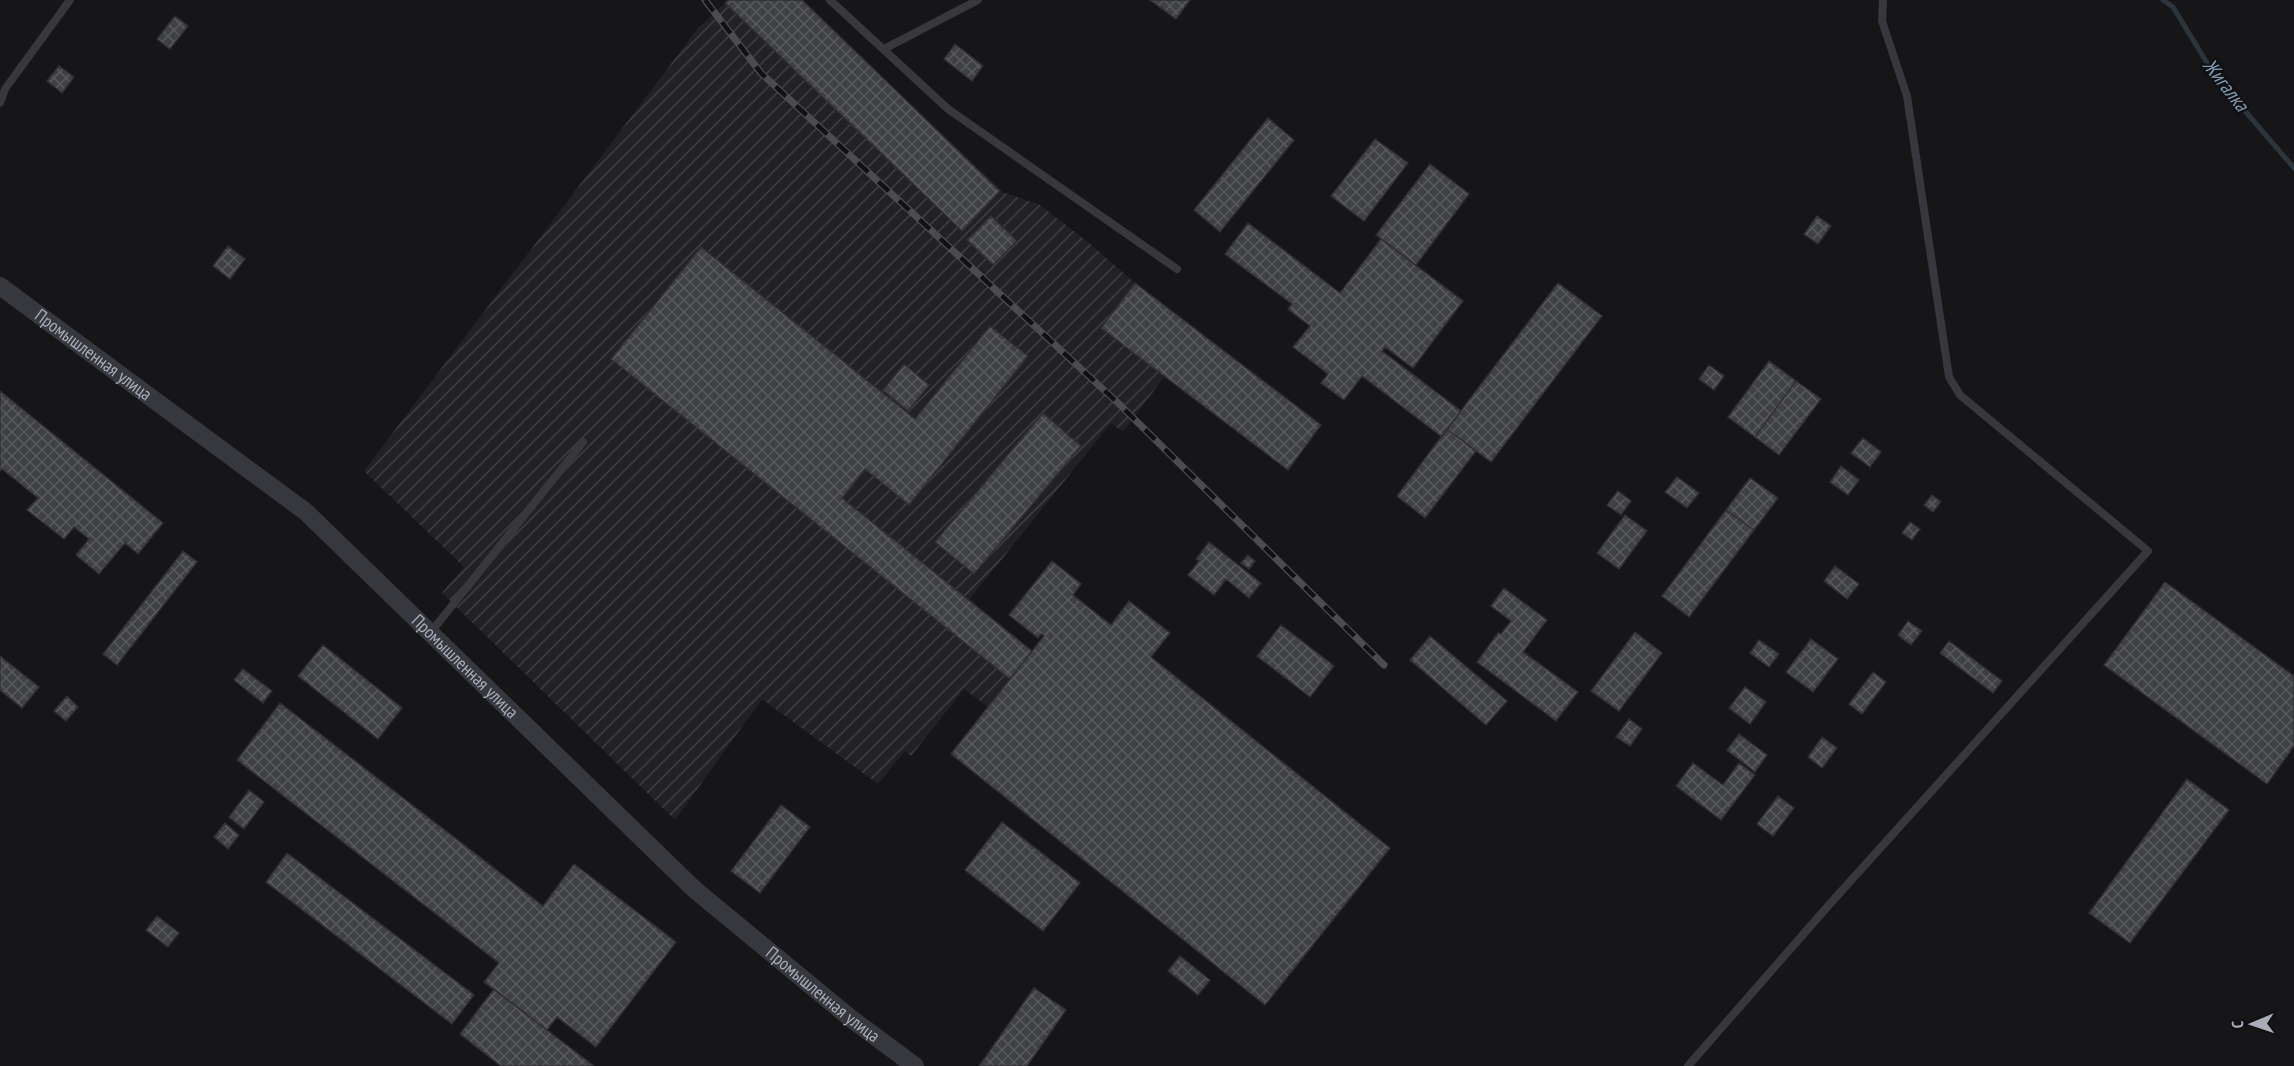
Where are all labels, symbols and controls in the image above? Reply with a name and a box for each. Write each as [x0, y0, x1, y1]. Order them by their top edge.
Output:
water label: Жигалка [2197, 53, 2255, 117]
street label: Промышленная улица [30, 304, 157, 405]
street label: Промышленная улица [407, 609, 524, 723]
street label: Промышленная улица [761, 941, 885, 1047]
north arrow [2222, 994, 2282, 1054]
text: С [2227, 1020, 2247, 1029]

